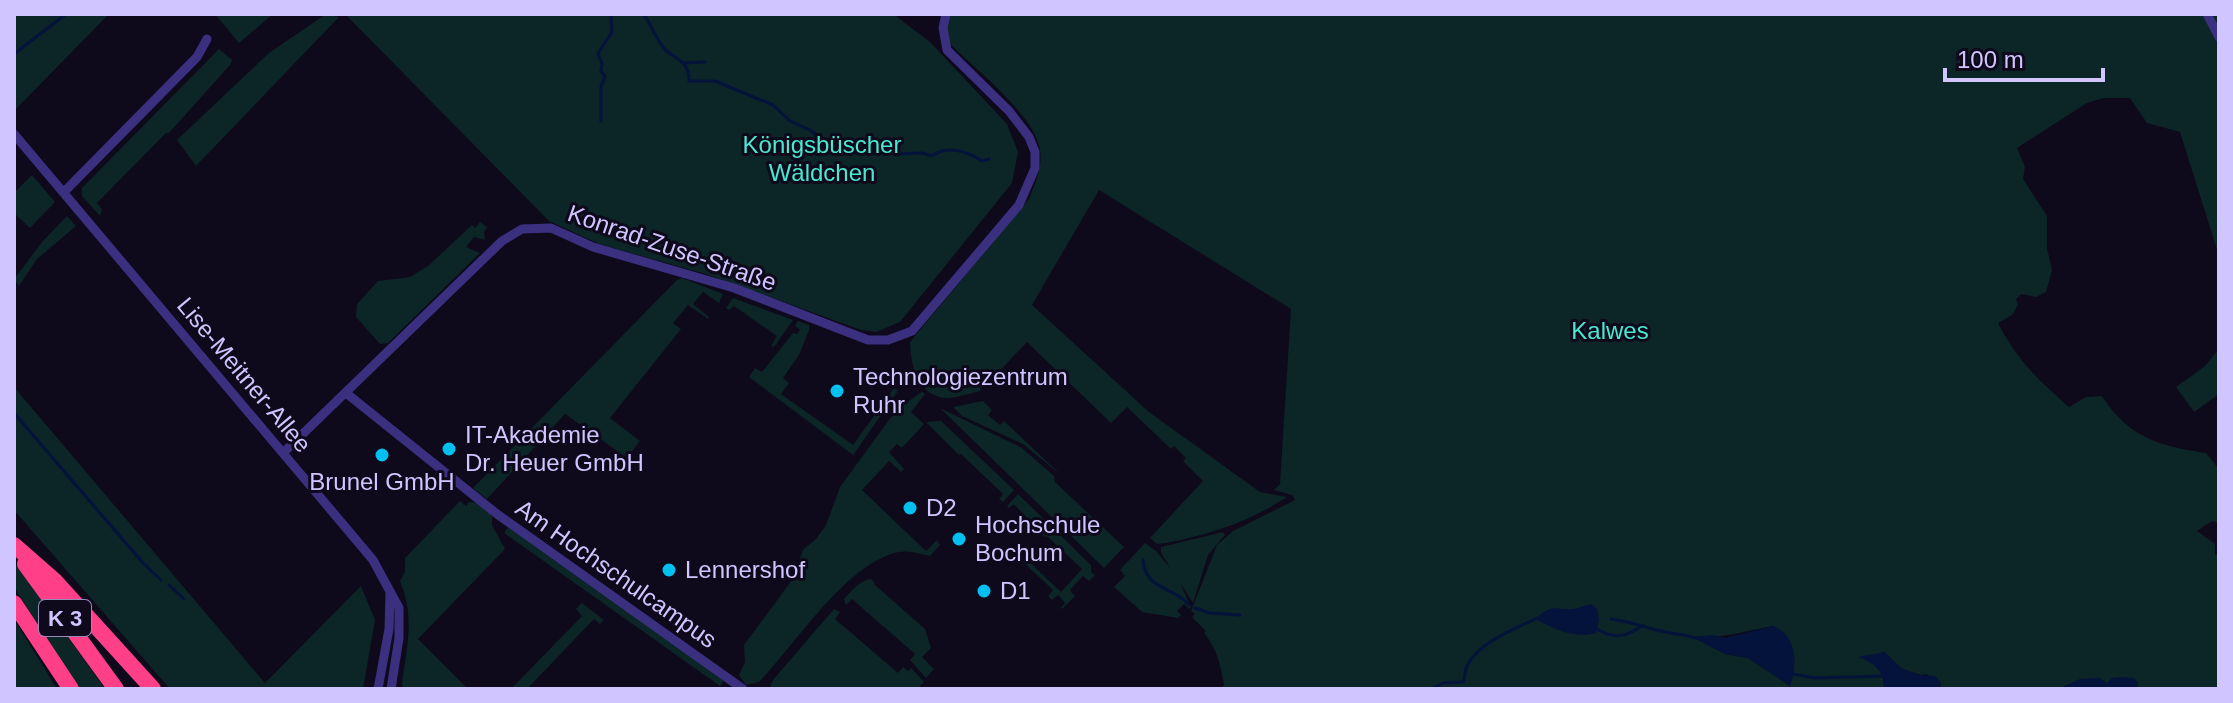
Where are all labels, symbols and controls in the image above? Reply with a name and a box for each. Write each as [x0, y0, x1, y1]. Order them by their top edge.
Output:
scale bar [1945, 32, 2103, 82]
text: 100 m [1957, 46, 2024, 73]
park label: Königsbüscher Wäldchen [743, 131, 901, 186]
street label: Konrad-Zuse-Straße [564, 199, 780, 296]
street label: Lise-Meitner-Allee [172, 292, 317, 457]
park label: Kalwes [1571, 317, 1649, 344]
place label: Technologiezentrum Ruhr [853, 363, 1068, 418]
marker: Technologiezentrum Ruhr [828, 382, 846, 400]
place label: IT-Akademie Dr. Heuer GmbH [465, 421, 644, 476]
marker: IT-Akademie Dr. Heuer GmbH [440, 440, 458, 458]
marker: Brunel GmbH [373, 446, 391, 464]
place label: Brunel GmbH [309, 468, 455, 495]
street label: Am Hochschulcampus [511, 494, 722, 653]
place label: D2 [926, 494, 957, 521]
marker: D2 [901, 499, 919, 517]
place label: Hochschule Bochum [975, 511, 1100, 566]
marker: Hochschule Bochum [950, 530, 968, 548]
place label: Lennershof [685, 556, 805, 583]
marker: Lennershof [660, 561, 678, 579]
place label: D1 [1000, 577, 1031, 604]
marker: D1 [975, 582, 993, 600]
road number: K 3 [39, 600, 91, 636]

